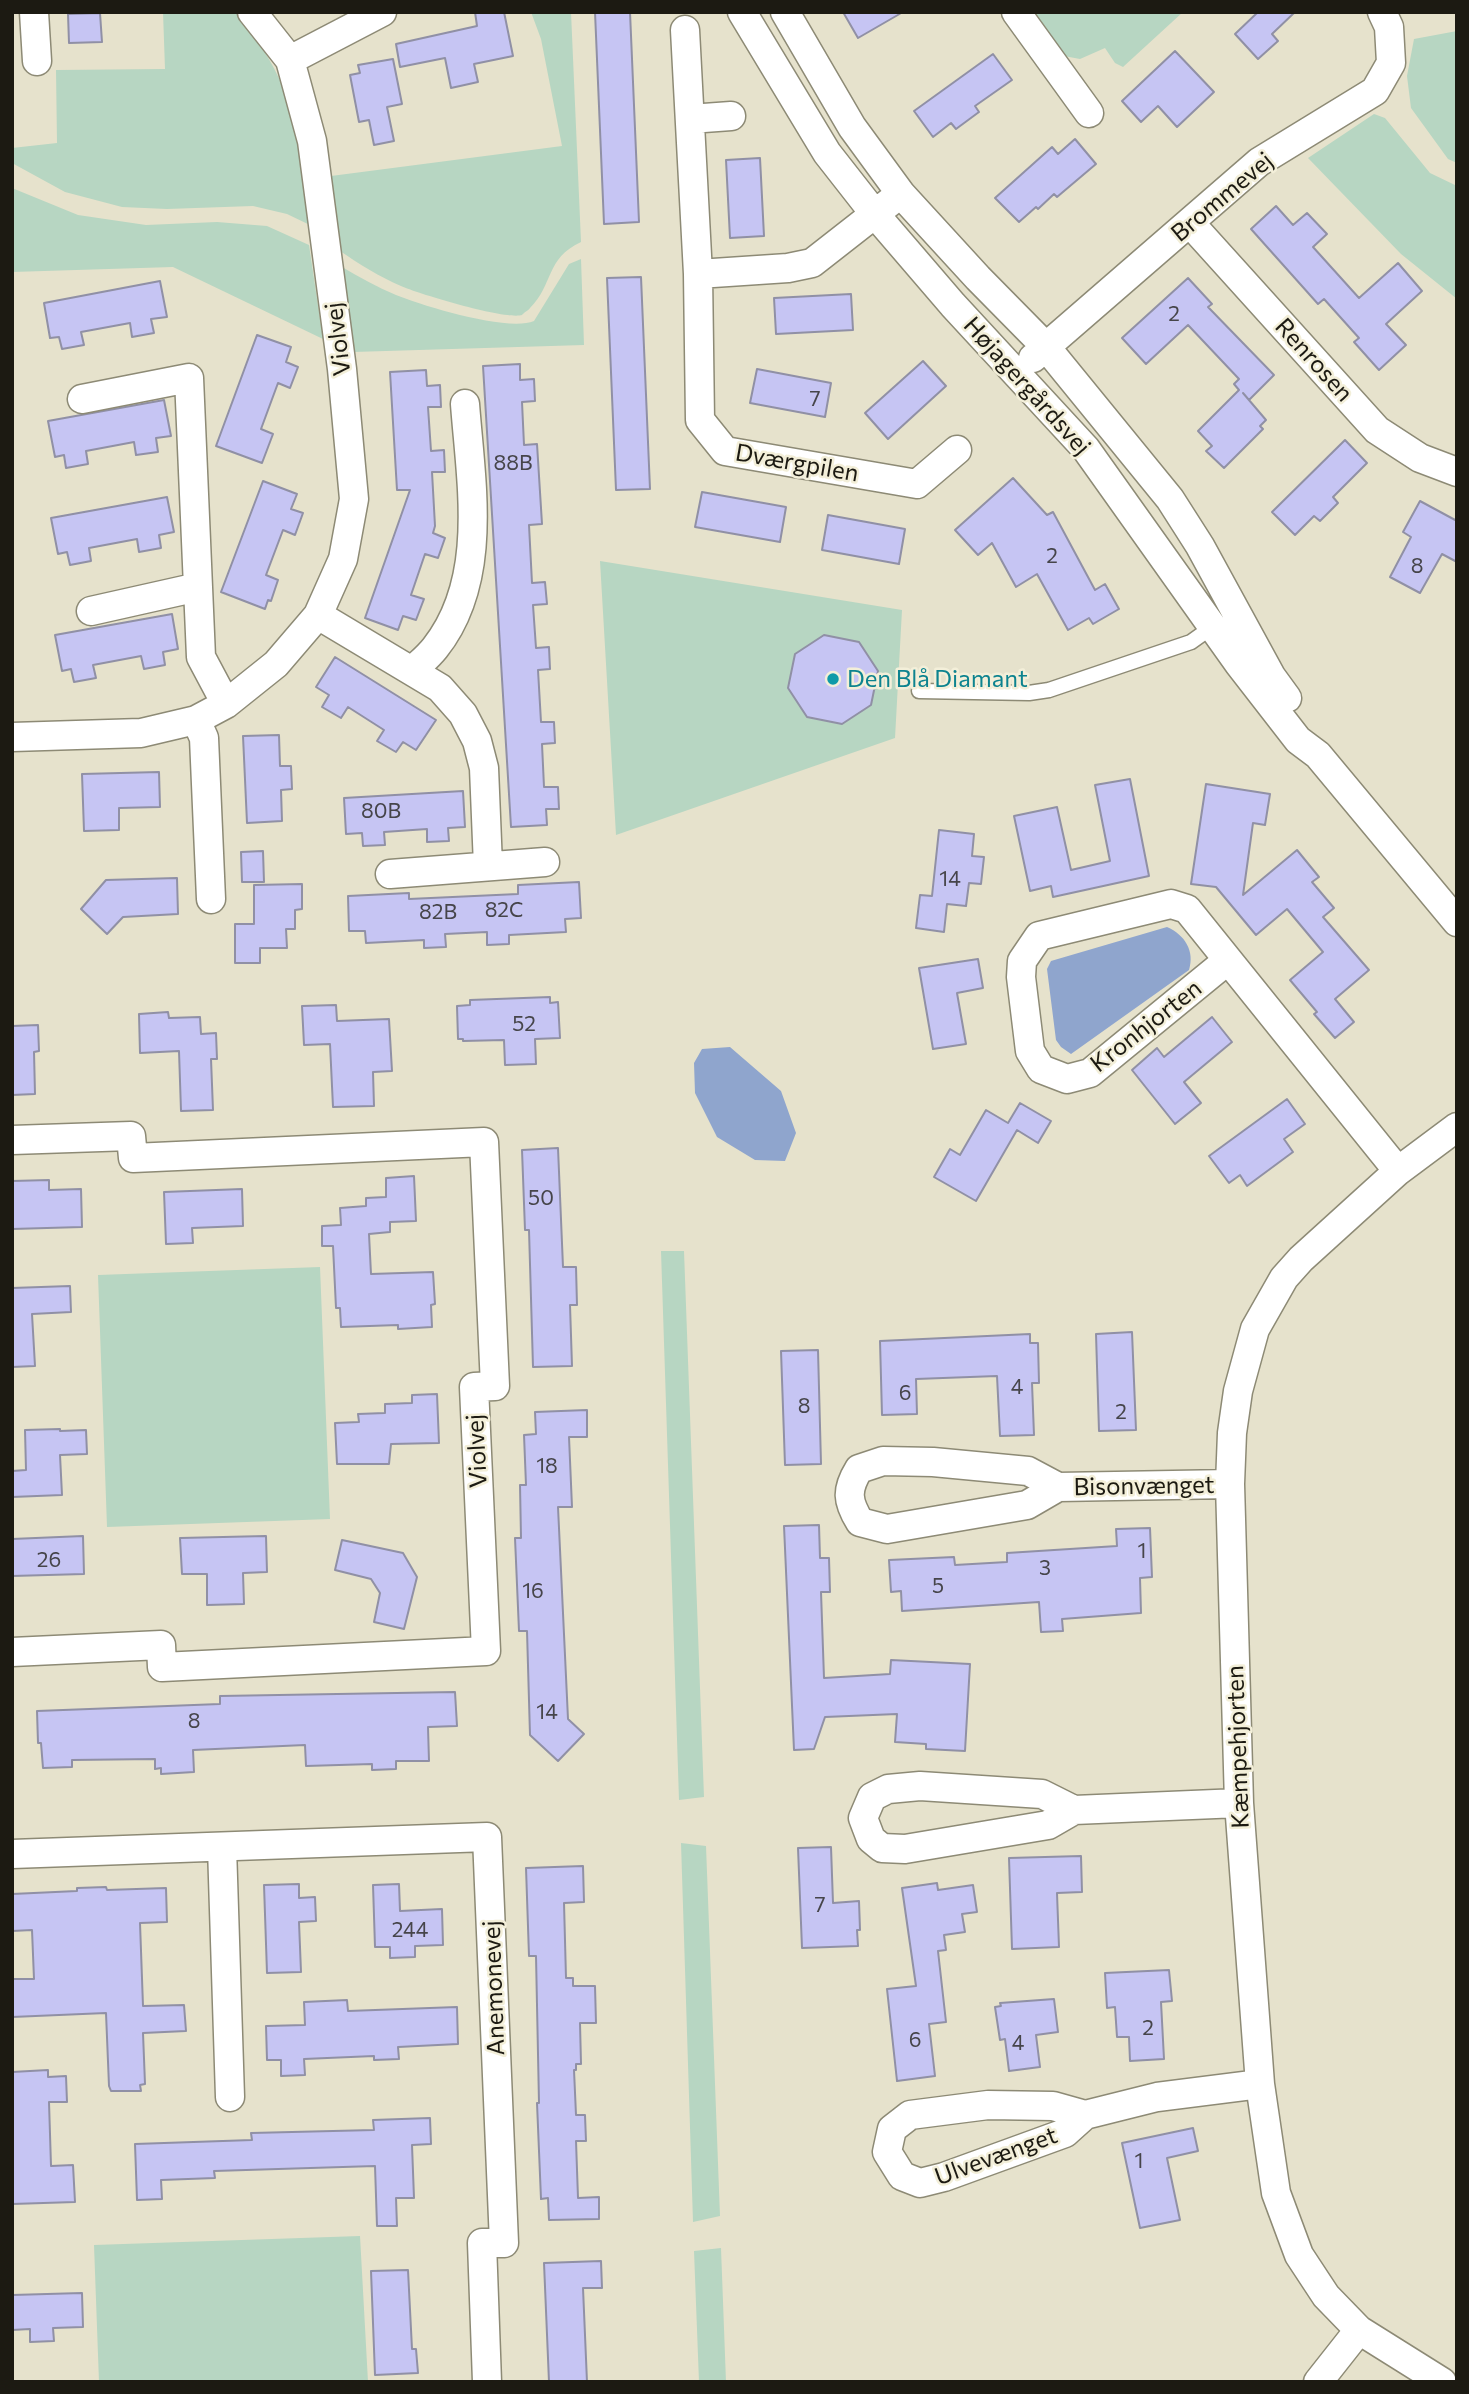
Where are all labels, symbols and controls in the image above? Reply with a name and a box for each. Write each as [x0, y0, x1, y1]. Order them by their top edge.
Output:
street label: Brommevej [1165, 146, 1279, 248]
street label: Violvej [319, 301, 357, 377]
house number: 2 [1168, 301, 1180, 327]
street label: Højagergårdsvej [958, 311, 1096, 461]
street label: Renrosen [1269, 312, 1359, 408]
house number: 7 [809, 386, 821, 412]
street label: Dværgpilen [733, 438, 861, 488]
house number: 88B [493, 450, 533, 476]
house number: 2 [1046, 543, 1058, 569]
house number: 8 [1411, 553, 1423, 579]
place label: Den Blå Diamant [847, 665, 1028, 693]
marker: Den Blå Diamant [825, 671, 841, 687]
house number: 80B [361, 798, 401, 824]
house number: 14 [939, 866, 961, 892]
house number: 82C [485, 897, 523, 923]
house number: 82B [419, 899, 457, 925]
street label: Kronhjorten [1085, 974, 1207, 1078]
house number: 52 [512, 1011, 536, 1037]
house number: 50 [528, 1185, 554, 1211]
house number: 4 [1011, 1374, 1023, 1400]
house number: 6 [899, 1380, 911, 1406]
house number: 8 [798, 1393, 810, 1419]
house number: 2 [1115, 1399, 1127, 1425]
street label: Violvej [461, 1413, 493, 1489]
house number: 18 [536, 1453, 558, 1479]
street label: Bisonvænget [1073, 1470, 1215, 1502]
house number: 1 [1138, 1538, 1146, 1564]
house number: 26 [37, 1547, 61, 1573]
house number: 3 [1039, 1555, 1051, 1581]
house number: 5 [932, 1573, 944, 1599]
house number: 16 [522, 1578, 544, 1604]
street label: Kæmpehjorten [1221, 1665, 1255, 1829]
house number: 14 [536, 1699, 558, 1725]
house number: 8 [188, 1708, 200, 1734]
house number: 7 [814, 1892, 826, 1918]
house number: 244 [392, 1917, 428, 1943]
street label: Anemonevej [477, 1920, 511, 2056]
house number: 2 [1142, 2015, 1154, 2041]
house number: 6 [909, 2027, 921, 2053]
house number: 4 [1012, 2030, 1024, 2056]
street label: Ulvevænget [931, 2121, 1061, 2191]
house number: 1 [1135, 2148, 1143, 2174]

